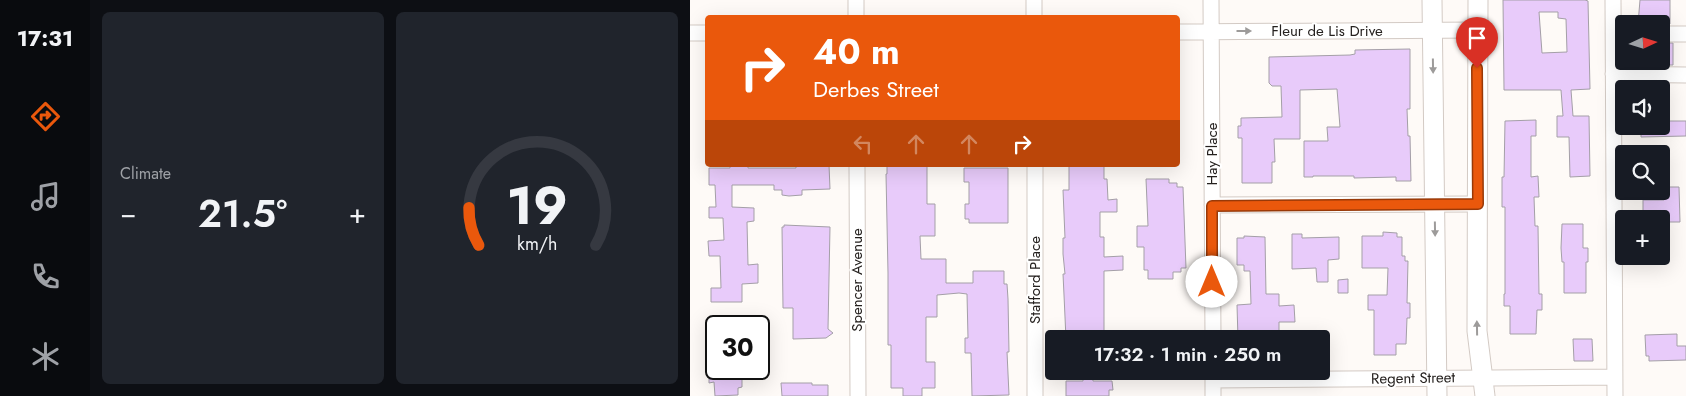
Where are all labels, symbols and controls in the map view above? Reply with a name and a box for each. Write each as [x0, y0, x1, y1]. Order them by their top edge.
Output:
north arrow [1615, 15, 1670, 70]
map controls [1615, 15, 1670, 265]
pin [1456, 17, 1498, 68]
street label: Fleur de Lis Drive [1271, 20, 1383, 42]
text: 17:31 [17, 22, 73, 54]
icon: arrive [1463, 24, 1491, 52]
text: 40 m [813, 27, 900, 77]
one-way arrow [1236, 27, 1252, 35]
icon: right [730, 35, 795, 100]
one-way arrow [1429, 58, 1437, 74]
text: Derbes Street [813, 73, 939, 105]
button: sound [1615, 80, 1670, 135]
icon: directions [28, 99, 63, 134]
street label: Hay Place [1201, 122, 1223, 185]
icon: left [849, 130, 877, 158]
icon: ahead [902, 130, 930, 158]
icon: ahead [955, 130, 983, 158]
icon: right [1008, 130, 1036, 158]
button: search [1615, 145, 1670, 200]
text: Climate [120, 162, 171, 185]
text: 19 [506, 168, 568, 244]
icon: music [28, 179, 63, 214]
text: 21.5° [198, 186, 287, 241]
text: − [120, 193, 137, 234]
text: + [349, 193, 366, 234]
button: + [1615, 210, 1670, 265]
one-way arrow [1431, 221, 1439, 237]
street label: Spencer Avenue [846, 228, 868, 332]
text: km/h [517, 231, 557, 257]
street label: Stafford Place [1024, 236, 1046, 324]
position arrow [1185, 255, 1237, 307]
icon: phone [28, 259, 63, 294]
speed limit sign: 30 [705, 315, 770, 380]
one-way arrow [1473, 320, 1481, 336]
icon: climate [28, 339, 63, 374]
text: 17:32 · 1 min · 250 m [1094, 341, 1281, 368]
street label: Regent Street [1371, 366, 1456, 390]

